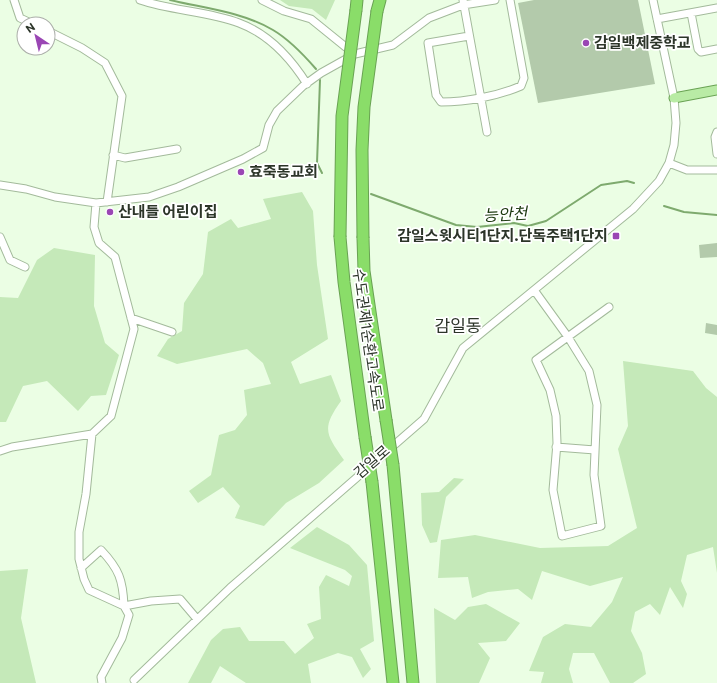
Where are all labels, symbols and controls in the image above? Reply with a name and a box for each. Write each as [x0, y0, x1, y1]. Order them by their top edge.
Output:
north arrow [16, 16, 56, 56]
text: N [23, 20, 37, 35]
place label: 감일백제중학교 [594, 33, 691, 51]
marker: 감일백제중학교 [581, 38, 591, 48]
place label: 효죽동교회 [249, 162, 318, 180]
marker: 효죽동교회 [236, 167, 246, 177]
place label: 산내들 어린이집 [118, 202, 217, 220]
water label: 능안천 [482, 203, 530, 224]
marker: 산내들 어린이집 [105, 207, 115, 217]
place label: 감일스윗시티1단지.단독주택1단지 [397, 226, 608, 244]
marker: 감일스윗시티1단지.단독주택1단지 [611, 231, 621, 241]
street label: 수도권제1순환고속도로 [350, 267, 388, 413]
district label: 감일동 [435, 315, 481, 336]
street label: 감일로 [350, 441, 393, 482]

